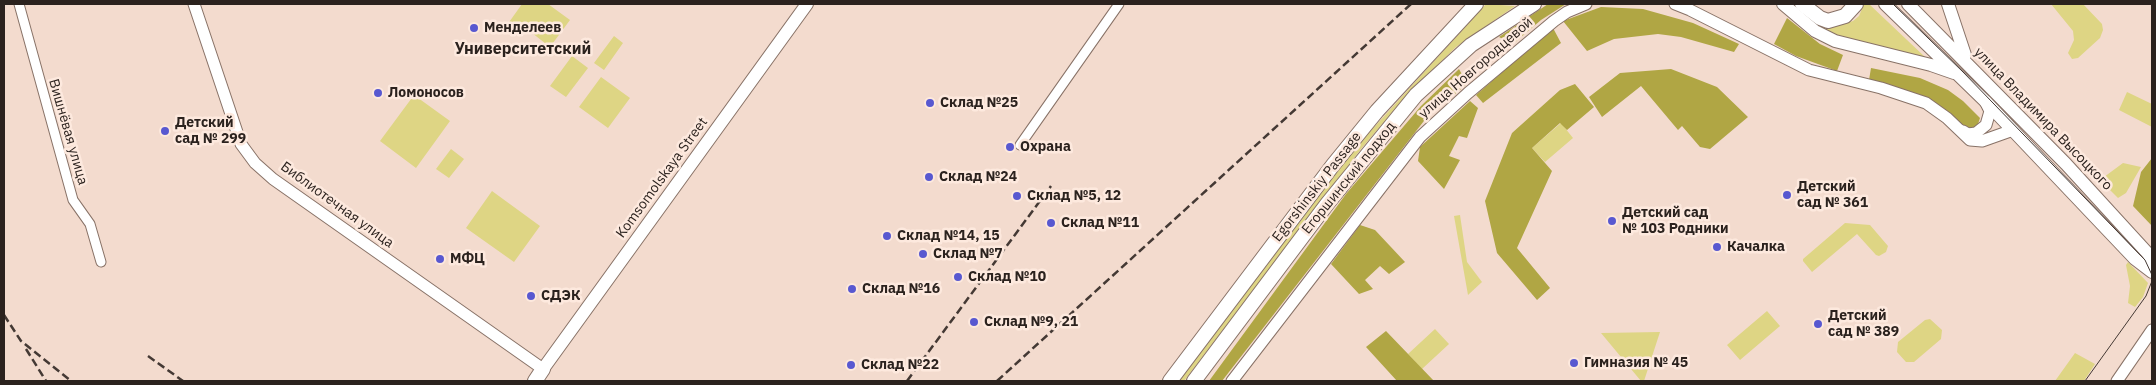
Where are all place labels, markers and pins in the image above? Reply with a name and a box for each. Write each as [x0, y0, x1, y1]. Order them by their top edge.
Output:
place label: Менделеев [484, 20, 561, 36]
marker: Менделеев [468, 22, 480, 34]
place label: Ломоносов [388, 85, 464, 101]
marker: Ломоносов [372, 87, 384, 99]
place label: Склад №25 [940, 95, 1018, 111]
marker: Склад №25 [924, 97, 936, 109]
place label: Детский сад № 299 [175, 115, 246, 148]
marker: Детский сад № 299 [159, 125, 171, 137]
place label: Охрана [1020, 139, 1071, 155]
marker: Охрана [1004, 141, 1016, 153]
place label: Склад №24 [939, 169, 1017, 185]
marker: Склад №24 [923, 171, 935, 183]
place label: Детский сад № 361 [1797, 179, 1868, 212]
place label: Склад №5, 12 [1027, 188, 1121, 204]
marker: Детский сад № 361 [1781, 189, 1793, 201]
marker: Склад №5, 12 [1011, 190, 1023, 202]
place label: Детский сад № 103 Родники [1622, 205, 1729, 238]
place label: Склад №11 [1061, 215, 1139, 231]
marker: Детский сад № 103 Родники [1606, 215, 1618, 227]
marker: Склад №11 [1045, 217, 1057, 229]
place label: Склад №14, 15 [897, 228, 1000, 244]
marker: Склад №14, 15 [881, 230, 893, 242]
place label: Качалка [1727, 239, 1785, 255]
marker: Качалка [1711, 241, 1723, 253]
place label: Склад №7 [933, 246, 1003, 262]
marker: Склад №7 [917, 248, 929, 260]
place label: МФЦ [450, 251, 485, 267]
marker: МФЦ [434, 253, 446, 265]
place label: Склад №10 [968, 269, 1046, 285]
marker: Склад №10 [952, 271, 964, 283]
place label: Склад №16 [862, 281, 940, 297]
marker: Склад №16 [846, 283, 858, 295]
place label: СДЭК [541, 288, 580, 304]
marker: СДЭК [525, 290, 537, 302]
place label: Детский сад № 389 [1828, 308, 1899, 341]
place label: Склад №9, 21 [984, 314, 1078, 330]
marker: Склад №9, 21 [968, 316, 980, 328]
marker: Детский сад № 389 [1812, 318, 1824, 330]
place label: Гимназия № 45 [1584, 355, 1688, 371]
place label: Склад №22 [861, 357, 939, 373]
marker: Гимназия № 45 [1568, 357, 1580, 369]
marker: Склад №22 [845, 359, 857, 371]

